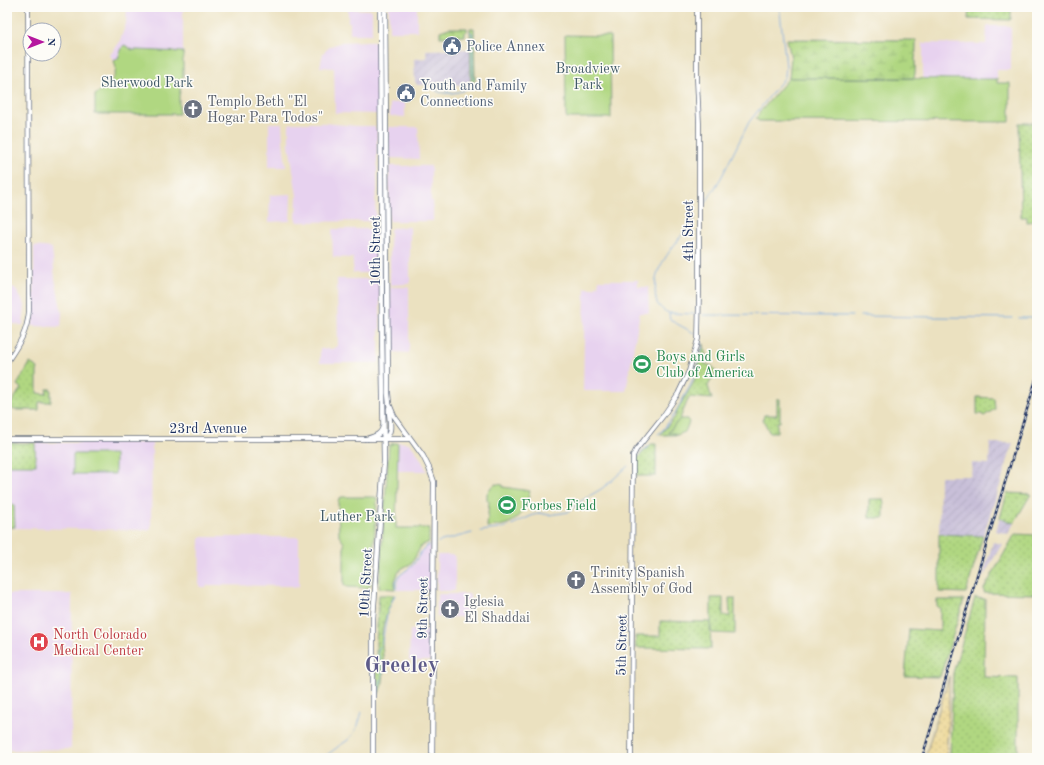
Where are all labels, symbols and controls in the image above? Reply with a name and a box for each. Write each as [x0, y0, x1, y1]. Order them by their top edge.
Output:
north arrow [22, 22, 62, 62]
public building icon: Police Annex [441, 35, 463, 57]
text: N [45, 38, 56, 47]
place label: Police Annex [466, 40, 545, 54]
park label: Broadview Park [555, 62, 621, 92]
park label: Sherwood Park [101, 76, 193, 90]
place label: Youth and Family Connections [420, 79, 528, 109]
public building icon: Youth and Family Connections [395, 82, 417, 104]
place label: Templo Beth "El Hogar Para Todos" [207, 95, 323, 125]
church icon: Templo Beth "El Hogar Para Todos" [182, 98, 204, 120]
street label: 4th Street [682, 200, 696, 262]
street label: 10th Street [369, 216, 383, 286]
place label: Boys and Girls Club of America [656, 350, 754, 380]
sports icon: Boys and Girls Club of America [631, 353, 653, 375]
street label: 23rd Avenue [169, 422, 247, 436]
sports icon: Forbes Field [496, 494, 518, 516]
place label: Forbes Field [521, 499, 597, 513]
park label: Luther Park [320, 510, 394, 524]
street label: 10th Street [357, 548, 375, 618]
place label: Trinity Spanish Assembly of God [590, 566, 693, 596]
church icon: Trinity Spanish Assembly of God [565, 569, 587, 591]
street label: 9th Street [415, 577, 431, 639]
place label: Iglesia El Shaddai [464, 595, 530, 625]
church icon: Iglesia El Shaddai [439, 598, 461, 620]
street label: 5th Street [614, 614, 630, 676]
place label: North Colorado Medical Center [53, 628, 147, 658]
hospital icon: North Colorado Medical Center [28, 631, 50, 653]
district label: Greeley [365, 655, 439, 677]

